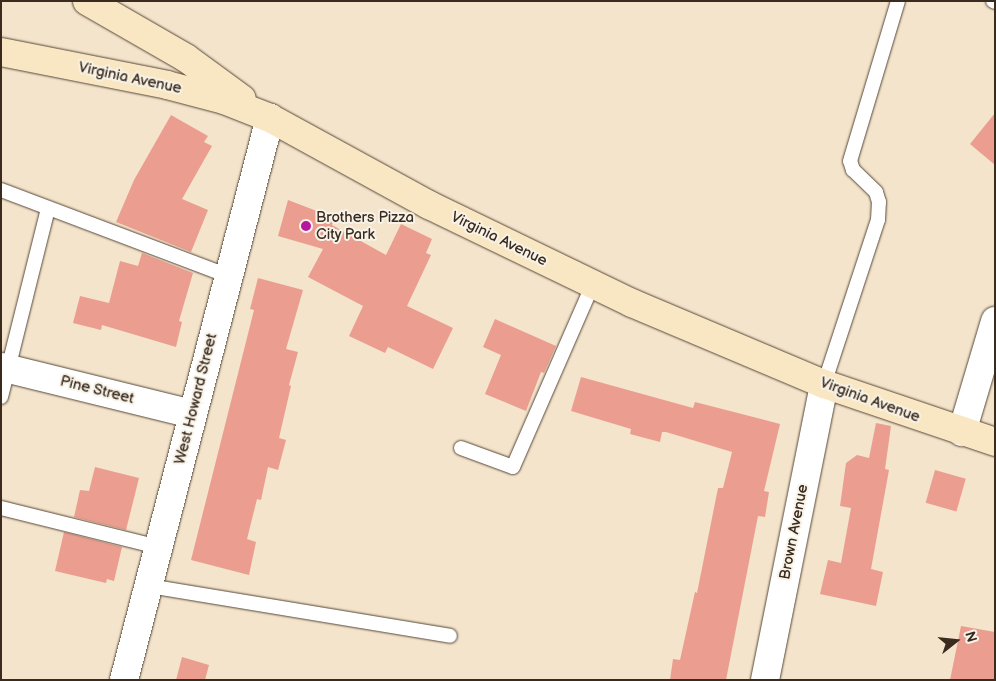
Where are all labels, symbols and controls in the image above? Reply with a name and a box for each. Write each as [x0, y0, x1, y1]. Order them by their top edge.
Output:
street label: Virginia Avenue [77, 58, 183, 98]
place label: Brothers Pizza City Park [316, 208, 414, 243]
street label: Virginia Avenue [448, 208, 550, 270]
marker: Brothers Pizza City Park [300, 220, 312, 232]
street label: West Howard Street [171, 332, 221, 466]
street label: Pine Street [58, 372, 136, 408]
street label: Virginia Avenue [818, 374, 922, 426]
street label: Brown Avenue [776, 483, 812, 581]
north arrow [931, 616, 981, 666]
text: N [961, 629, 981, 644]

